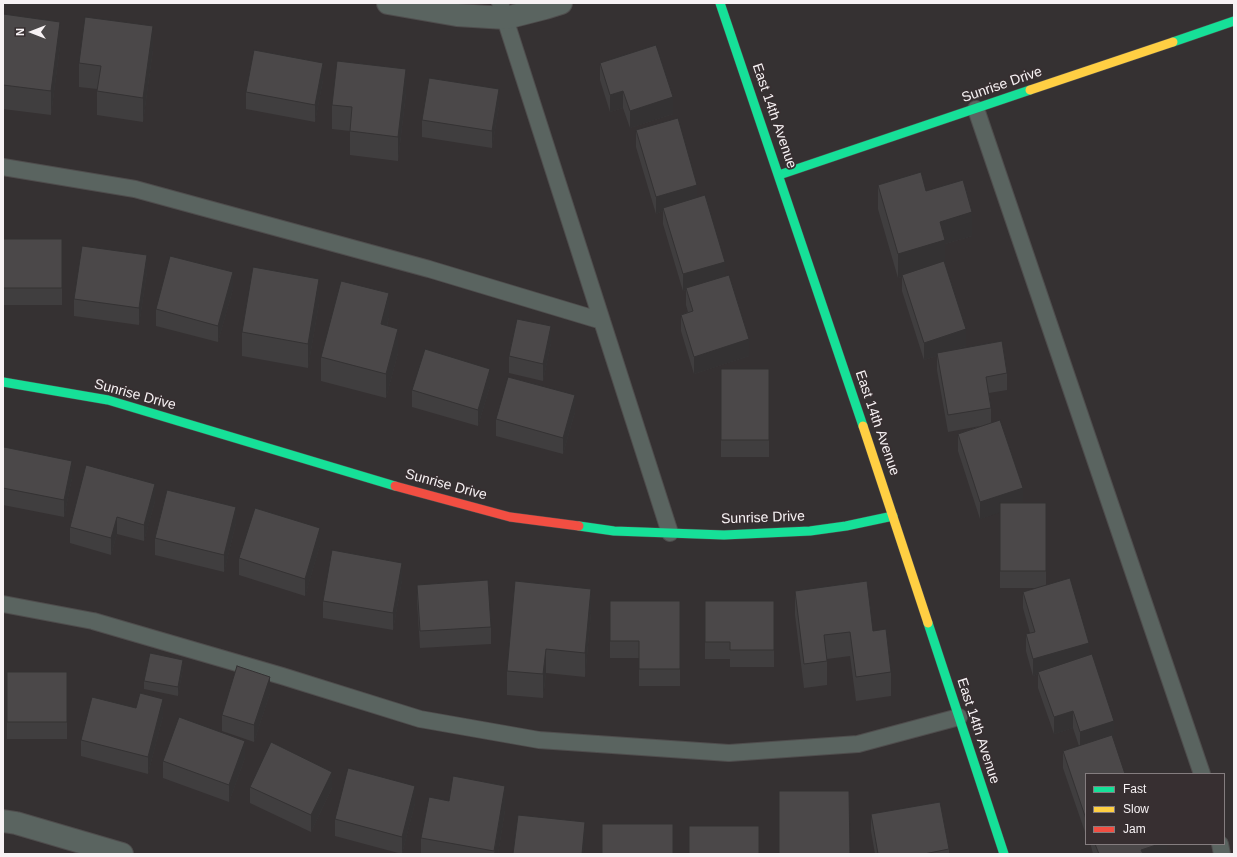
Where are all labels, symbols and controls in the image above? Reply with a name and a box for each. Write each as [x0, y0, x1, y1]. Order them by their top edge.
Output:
north arrow [12, 12, 52, 52]
text: N [14, 28, 26, 36]
street label: East 14th Avenue [748, 61, 800, 171]
street label: Sunrise Drive [960, 63, 1044, 107]
street label: East 14th Avenue [851, 368, 903, 478]
street label: Sunrise Drive [92, 376, 178, 414]
street label: Sunrise Drive [403, 466, 489, 504]
street label: Sunrise Drive [721, 508, 805, 528]
street label: East 14th Avenue [953, 676, 1003, 786]
legend [1085, 773, 1225, 845]
text: Fast [1123, 782, 1146, 796]
text: Slow [1123, 802, 1149, 816]
text: Jam [1123, 822, 1146, 836]

